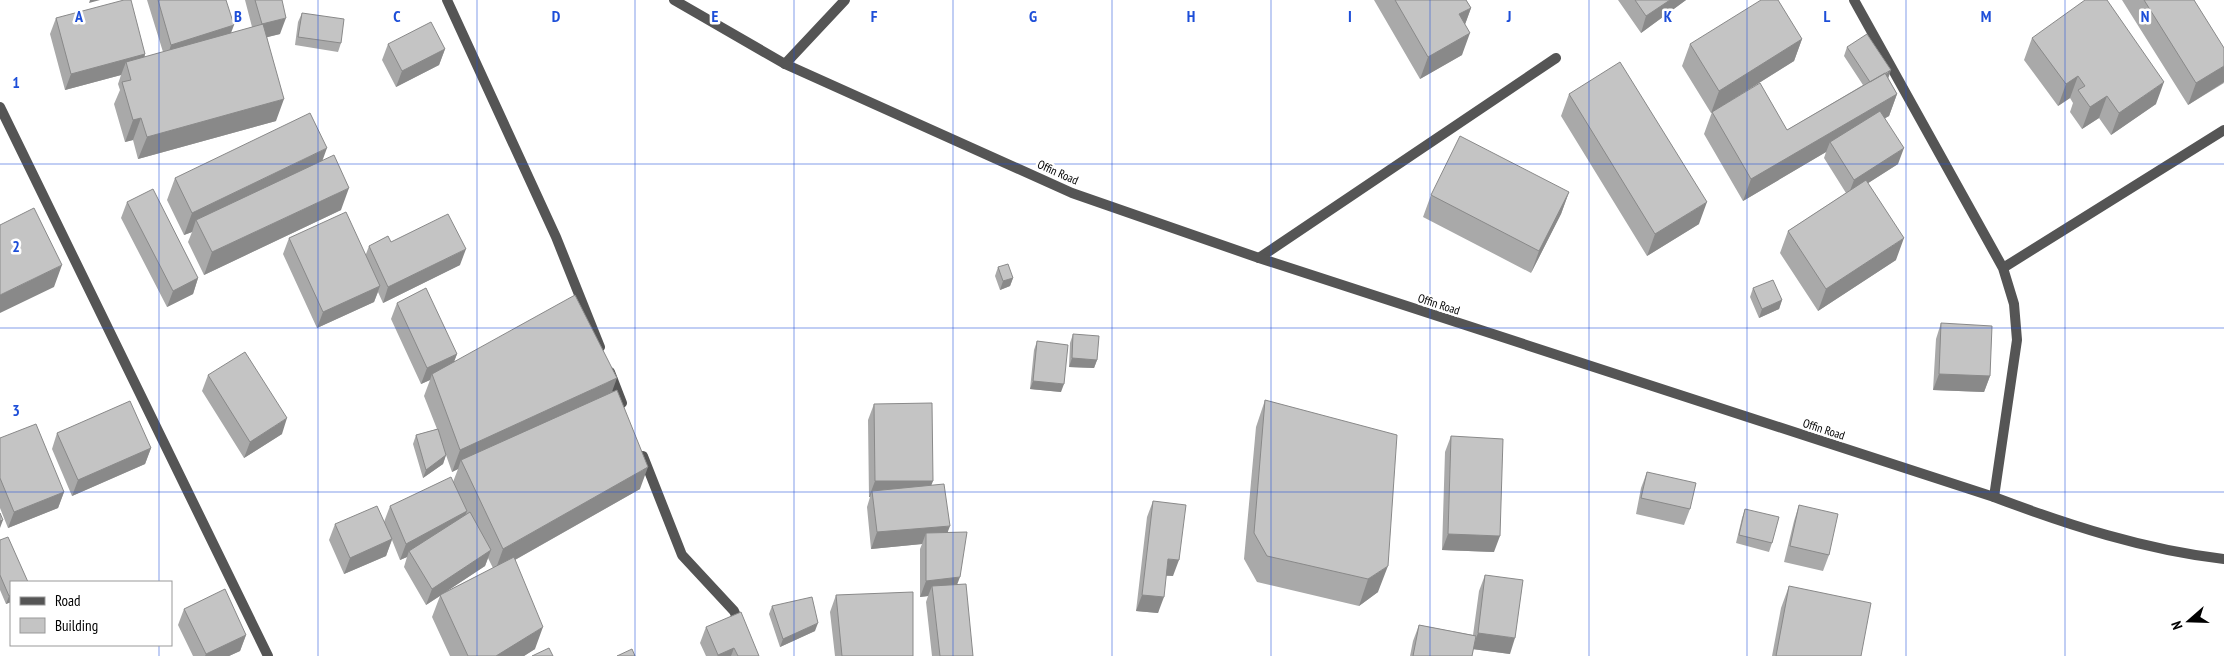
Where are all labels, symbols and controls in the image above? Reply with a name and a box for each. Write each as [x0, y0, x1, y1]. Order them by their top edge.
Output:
text: A [74, 6, 84, 26]
text: B [234, 6, 242, 26]
text: C [393, 6, 401, 26]
text: D [552, 6, 561, 26]
text: E [712, 6, 719, 26]
text: F [871, 6, 878, 26]
text: G [1029, 6, 1037, 26]
text: H [1187, 6, 1195, 26]
text: I [1348, 6, 1352, 26]
text: J [1506, 6, 1511, 26]
text: K [1664, 6, 1673, 26]
text: L [1824, 6, 1831, 26]
text: M [1981, 6, 1991, 26]
text: N [2141, 6, 2149, 26]
text: 1 [12, 72, 20, 92]
street label: Offin Road [1035, 156, 1081, 188]
text: 2 [12, 236, 20, 256]
street label: Offin Road [1416, 290, 1462, 318]
text: 3 [12, 400, 20, 420]
street label: Offin Road [1801, 415, 1847, 443]
legend [10, 581, 172, 646]
text: Road [55, 591, 81, 610]
north arrow [2164, 596, 2214, 646]
text: Building [55, 616, 98, 635]
text: N [2167, 619, 2187, 632]

